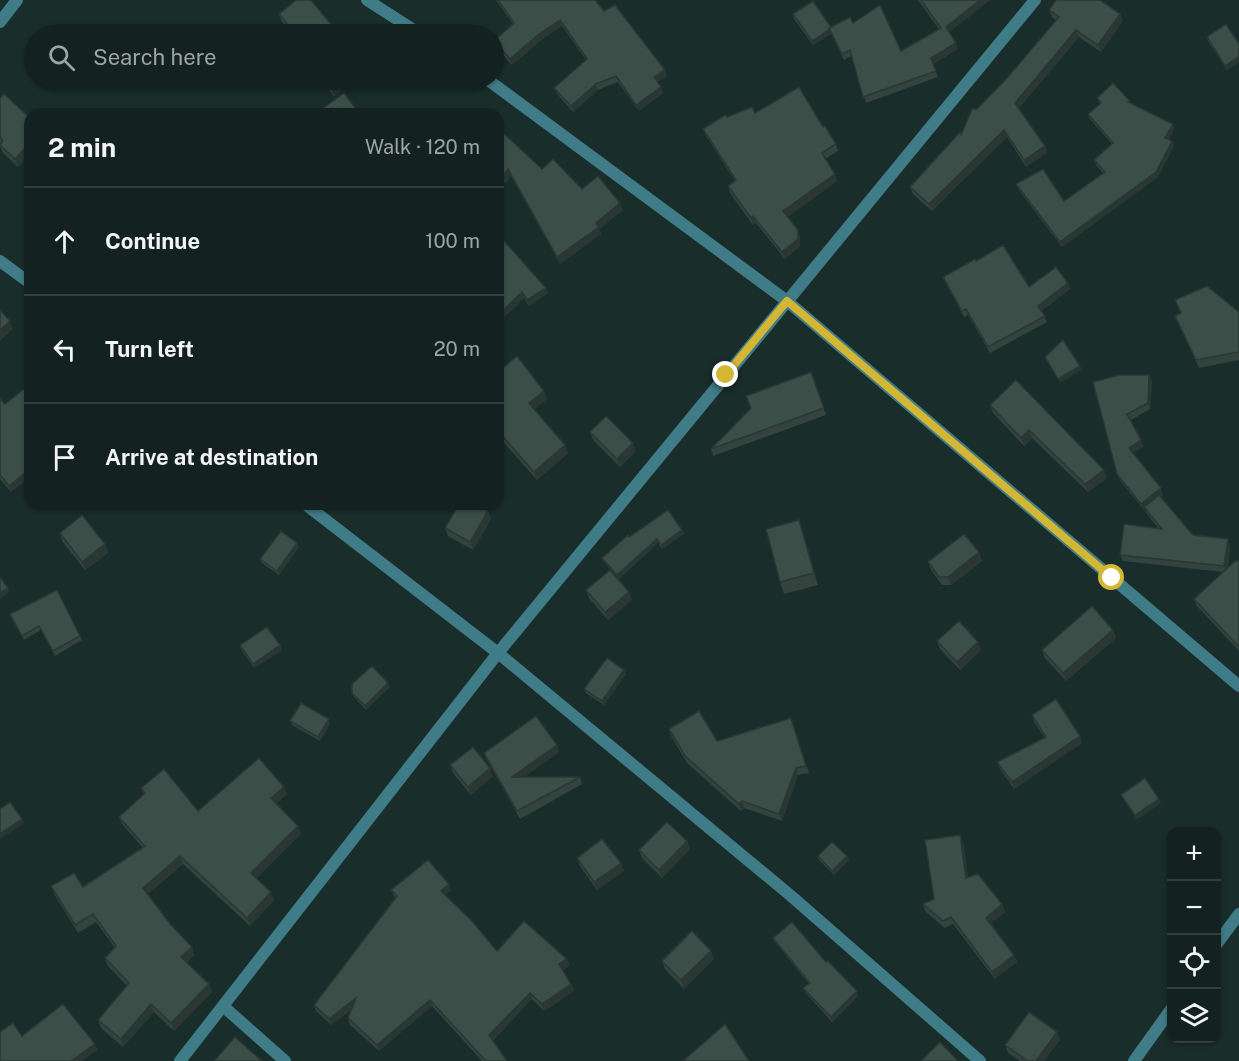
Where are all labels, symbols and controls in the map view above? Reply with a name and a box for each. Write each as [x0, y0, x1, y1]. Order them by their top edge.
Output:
search box [24, 24, 504, 90]
icon: search [45, 41, 78, 74]
text: Search here [93, 44, 217, 70]
text: 2 min [48, 132, 116, 163]
text: Walk · 120 m [365, 135, 480, 159]
icon: ahead [48, 225, 81, 258]
text: Continue [105, 228, 200, 254]
text: 100 m [425, 229, 480, 253]
icon: left [48, 333, 81, 366]
text: Turn left [105, 336, 194, 362]
text: 20 m [434, 337, 480, 361]
route end [712, 361, 738, 387]
icon: arrive [48, 441, 81, 474]
text: Arrive at destination [105, 444, 318, 470]
route start [1098, 564, 1124, 590]
map controls [1167, 827, 1221, 1043]
button: + [1167, 827, 1221, 881]
button: − [1167, 881, 1221, 935]
button: locate [1167, 935, 1221, 989]
button: layers [1167, 989, 1221, 1043]

